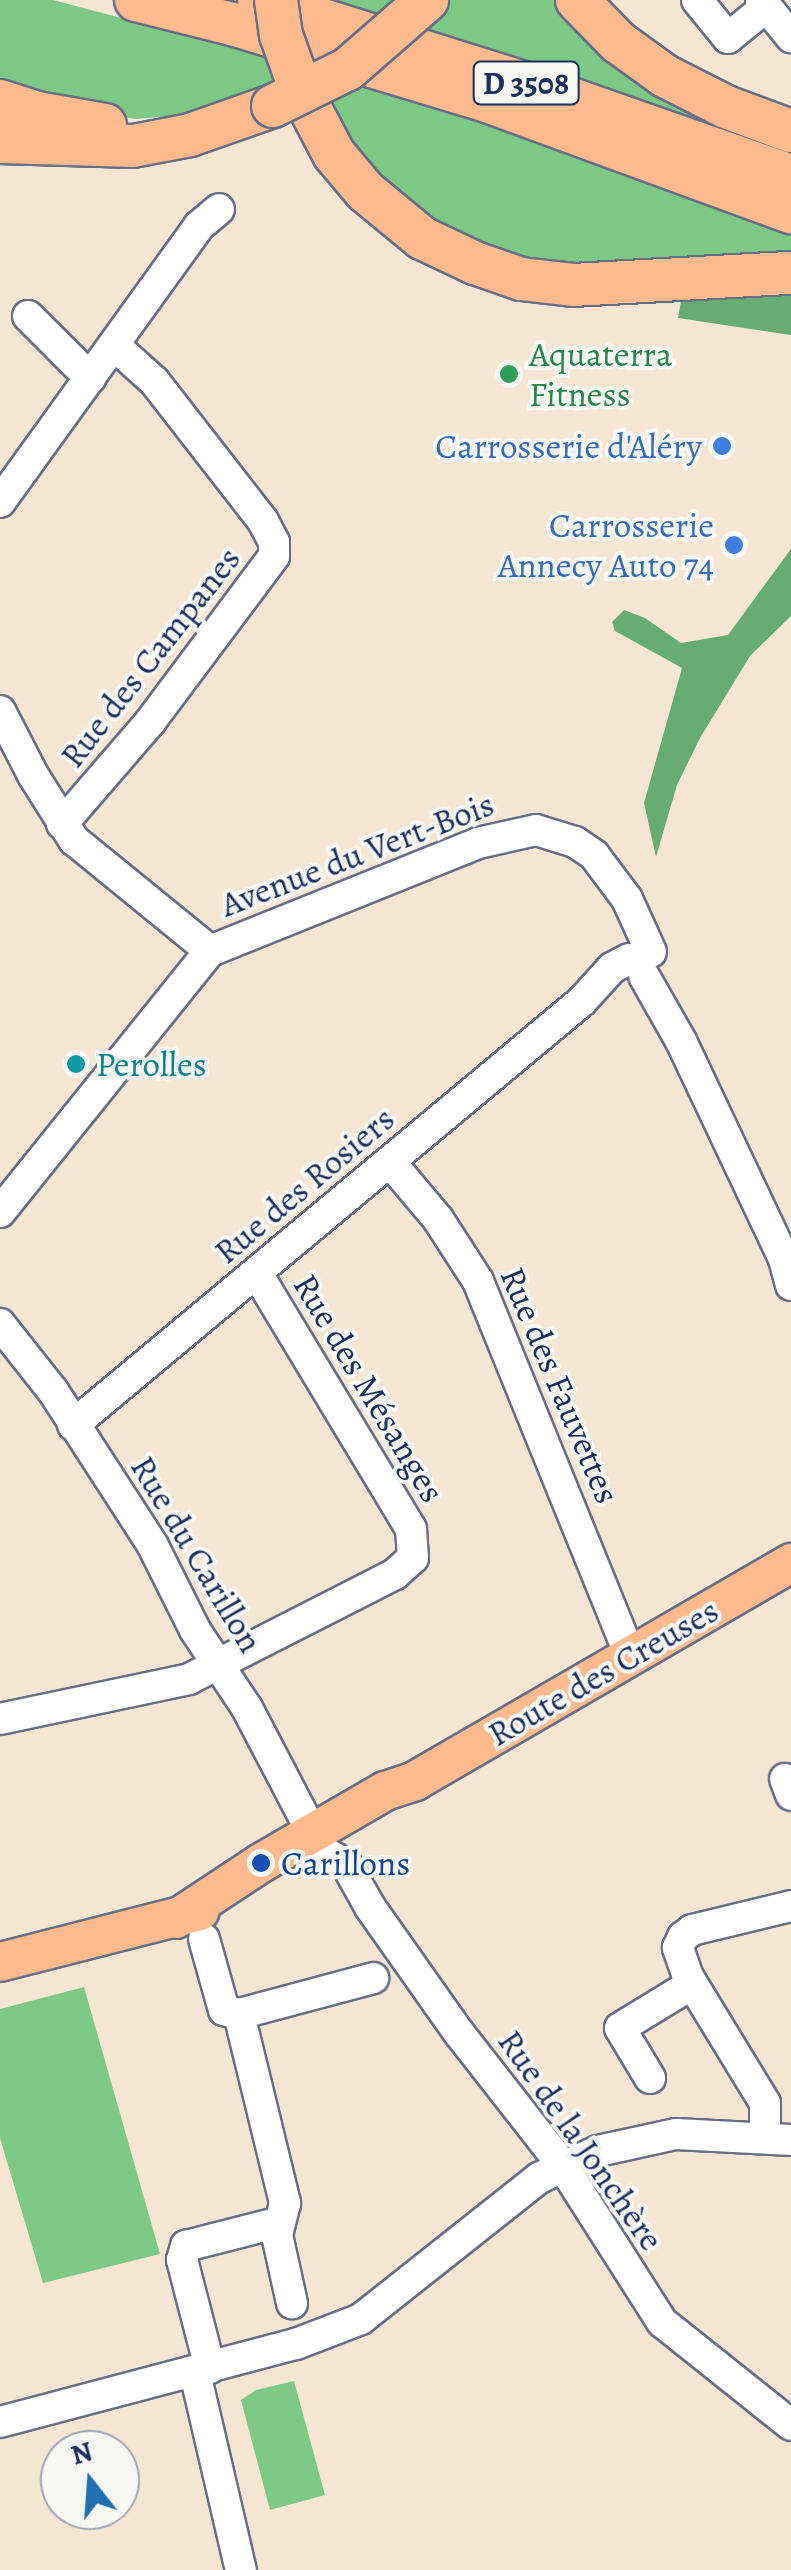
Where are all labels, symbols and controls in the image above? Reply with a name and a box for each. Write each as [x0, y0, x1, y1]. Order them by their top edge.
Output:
road number: D 3508 [471, 56, 581, 110]
place label: Aquaterra Fitness [529, 333, 672, 415]
marker: Aquaterra Fitness [498, 363, 520, 385]
place label: Carrosserie d'Aléry [435, 425, 702, 467]
marker: Carrosserie d'Aléry [711, 435, 733, 457]
place label: Carrosserie Annecy Auto 74 [498, 504, 714, 586]
marker: Carrosserie Annecy Auto 74 [723, 534, 745, 556]
street label: Rue des Campanes [51, 538, 249, 776]
street label: Avenue du Vert-Bois [214, 783, 500, 925]
place label: Perolles [96, 1043, 207, 1085]
marker: Perolles [65, 1053, 87, 1075]
street label: Rue des Rosiers [205, 1097, 403, 1273]
street label: Rue des Fauvettes [491, 1261, 629, 1509]
street label: Rue des Mésanges [284, 1266, 454, 1510]
street label: Rue du Carillon [122, 1448, 272, 1660]
street label: Route des Creuses [480, 1589, 726, 1755]
place label: Carillons [281, 1842, 410, 1884]
marker: Carillons [250, 1852, 272, 1874]
street label: Rue de la Jonchère [489, 2022, 673, 2258]
north arrow [40, 2430, 140, 2530]
text: N [67, 2432, 97, 2474]

